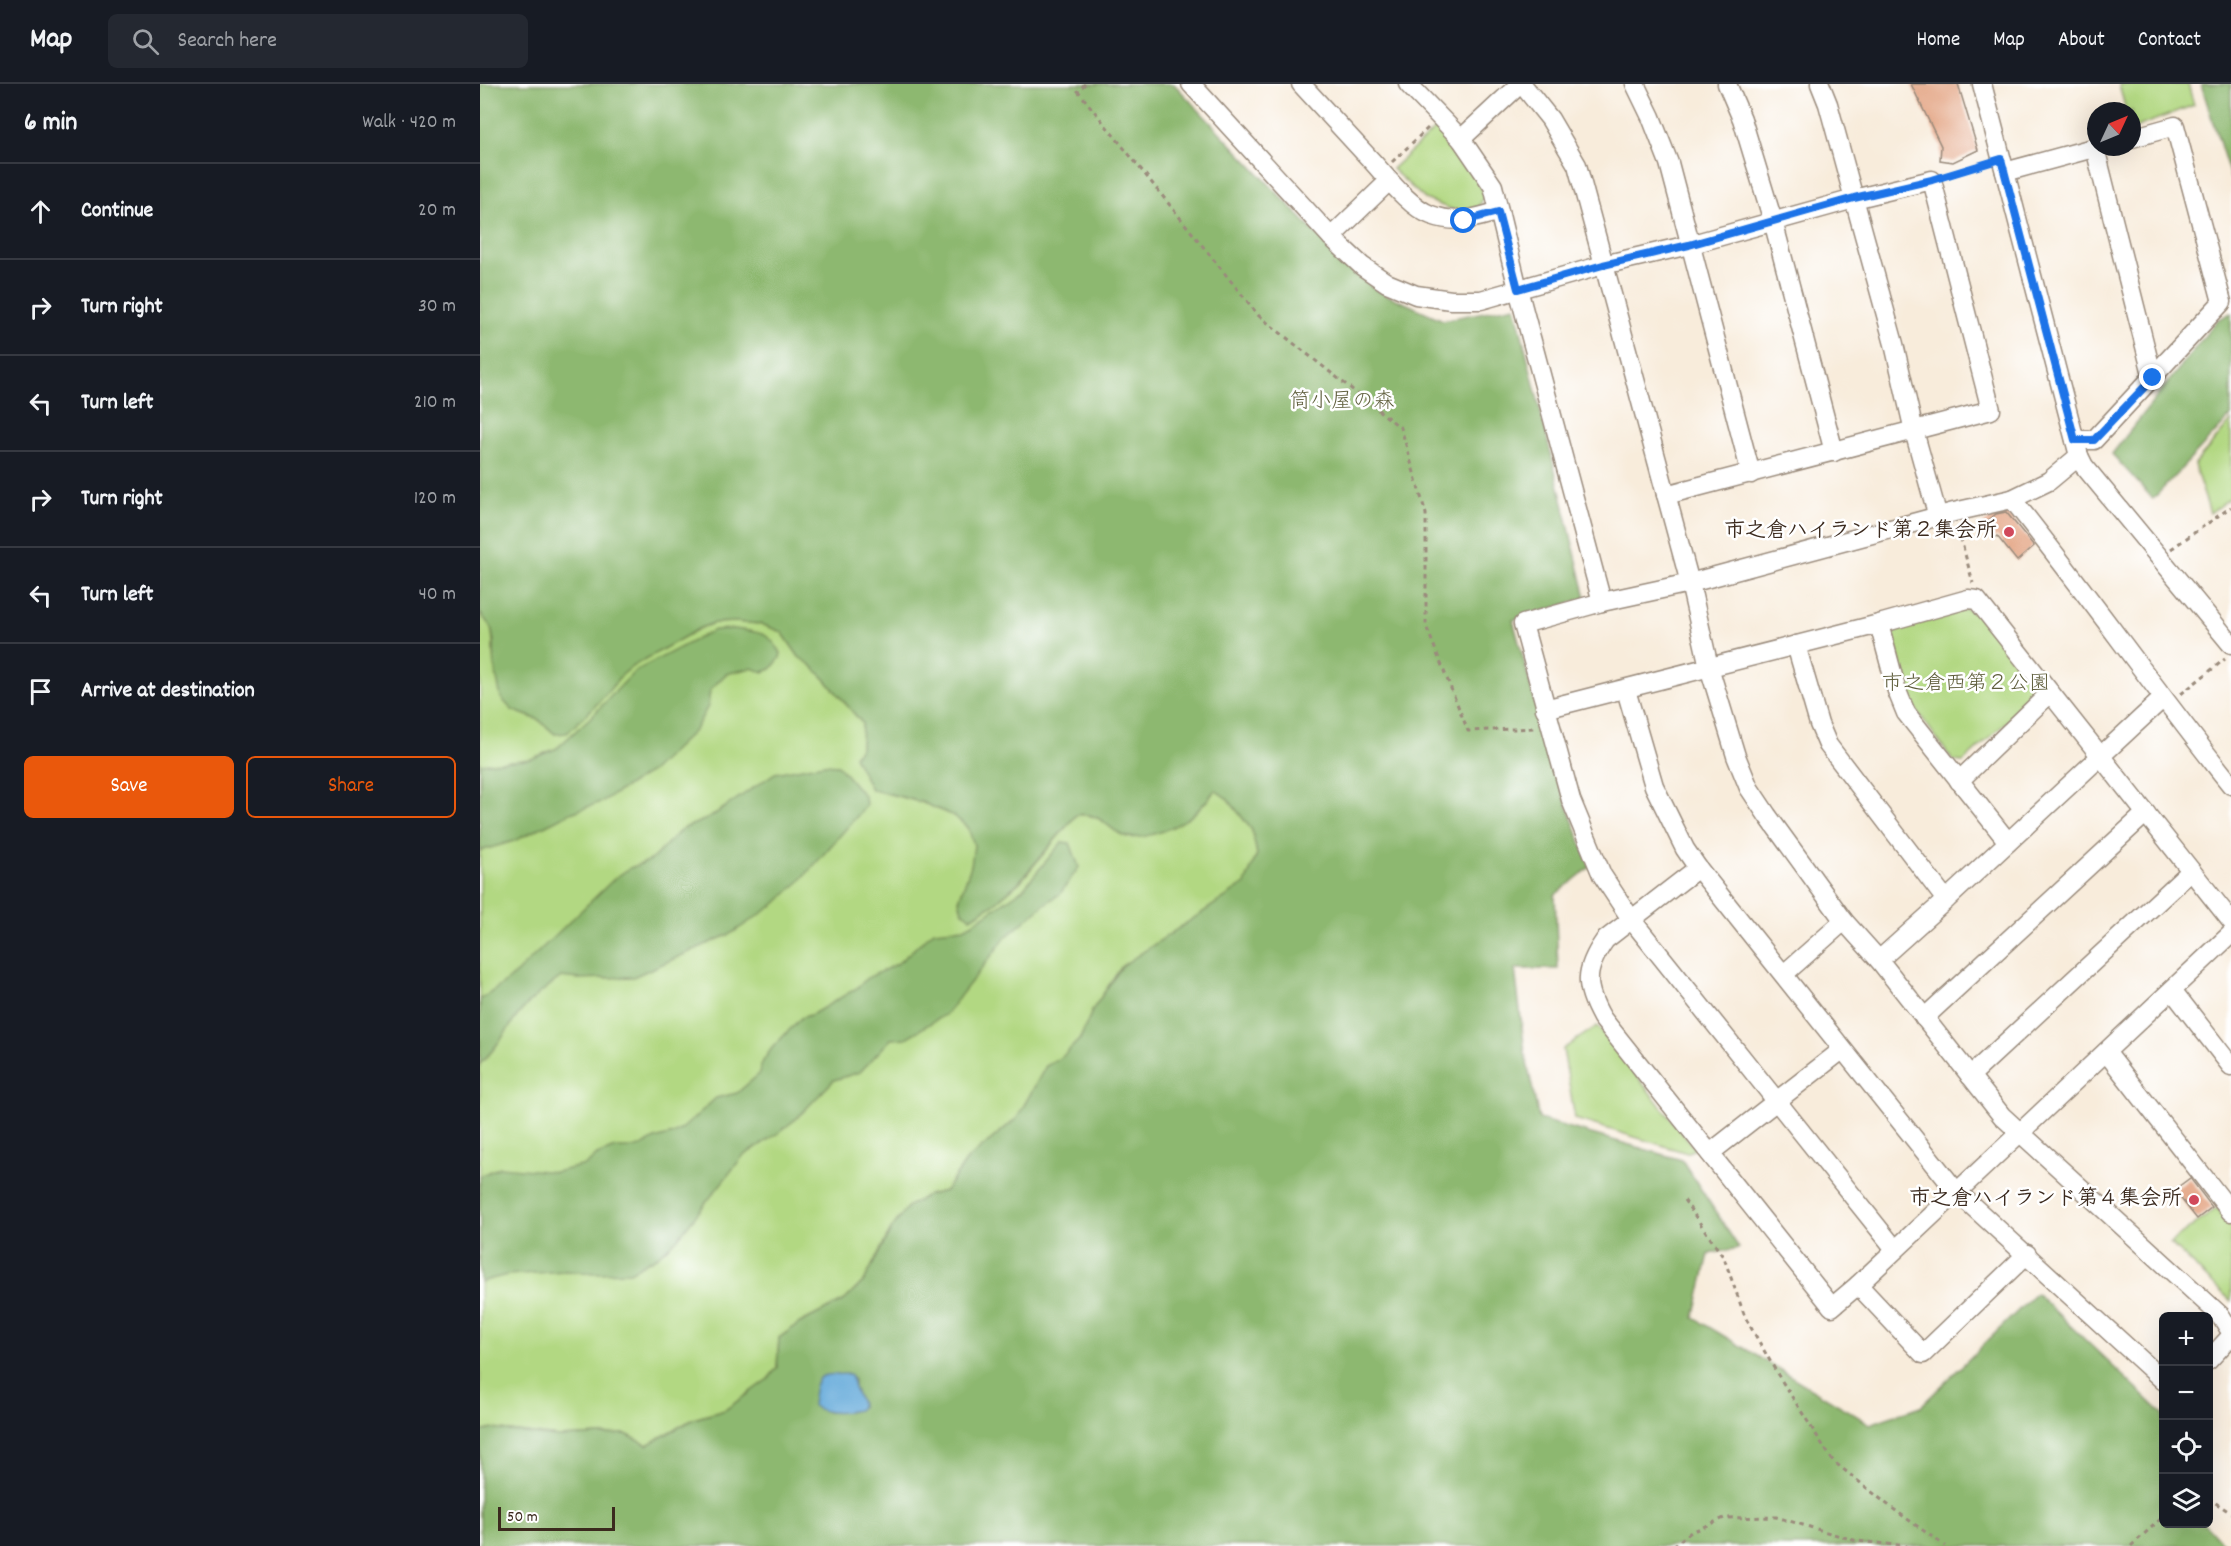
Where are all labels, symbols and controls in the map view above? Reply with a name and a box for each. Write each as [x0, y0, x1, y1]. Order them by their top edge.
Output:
search box [108, 14, 528, 68]
text: Map [30, 21, 72, 61]
icon: search [129, 25, 162, 58]
text: Search here [177, 26, 277, 57]
text: Home [1916, 26, 1960, 56]
text: Map [1993, 26, 2025, 56]
text: About [2058, 26, 2105, 56]
text: Contact [2138, 26, 2201, 56]
north arrow [2087, 102, 2141, 156]
text: 6 min [24, 105, 77, 142]
text: Walk · 420 m [362, 109, 456, 137]
icon: ahead [24, 195, 57, 228]
text: Continue [81, 196, 153, 227]
text: 20 m [418, 197, 456, 225]
route start [1450, 207, 1476, 233]
icon: right [24, 291, 57, 324]
text: Turn right [81, 292, 163, 323]
text: 30 m [418, 293, 456, 321]
route end [2139, 364, 2165, 390]
icon: left [24, 387, 57, 420]
text: Turn left [81, 388, 153, 419]
park label: 筒小屋の森 [1290, 388, 1395, 418]
text: 210 m [414, 389, 456, 417]
icon: right [24, 483, 57, 516]
text: Turn right [81, 484, 163, 515]
text: 120 m [414, 485, 456, 513]
place label: 市之倉ハイランド第２集会所 [1724, 517, 1997, 547]
marker: 市之倉ハイランド第２集会所 [2002, 525, 2016, 539]
icon: left [24, 579, 57, 612]
text: Turn left [81, 580, 153, 611]
text: 40 m [418, 581, 456, 609]
park label: 市之倉西第２公園 [1882, 670, 2050, 700]
icon: arrive [24, 675, 57, 708]
text: Arrive at destination [81, 676, 255, 707]
button: Save [24, 756, 234, 818]
button: Share [246, 756, 456, 818]
place label: 市之倉ハイランド第４集会所 [1909, 1185, 2182, 1215]
marker: 市之倉ハイランド第４集会所 [2187, 1193, 2201, 1207]
map controls [2159, 1312, 2213, 1528]
button: + [2159, 1312, 2213, 1366]
button: − [2159, 1366, 2213, 1420]
button: locate [2159, 1420, 2213, 1474]
button: layers [2159, 1474, 2213, 1528]
scale bar [498, 1504, 615, 1532]
text: 50 m [507, 1506, 538, 1529]

